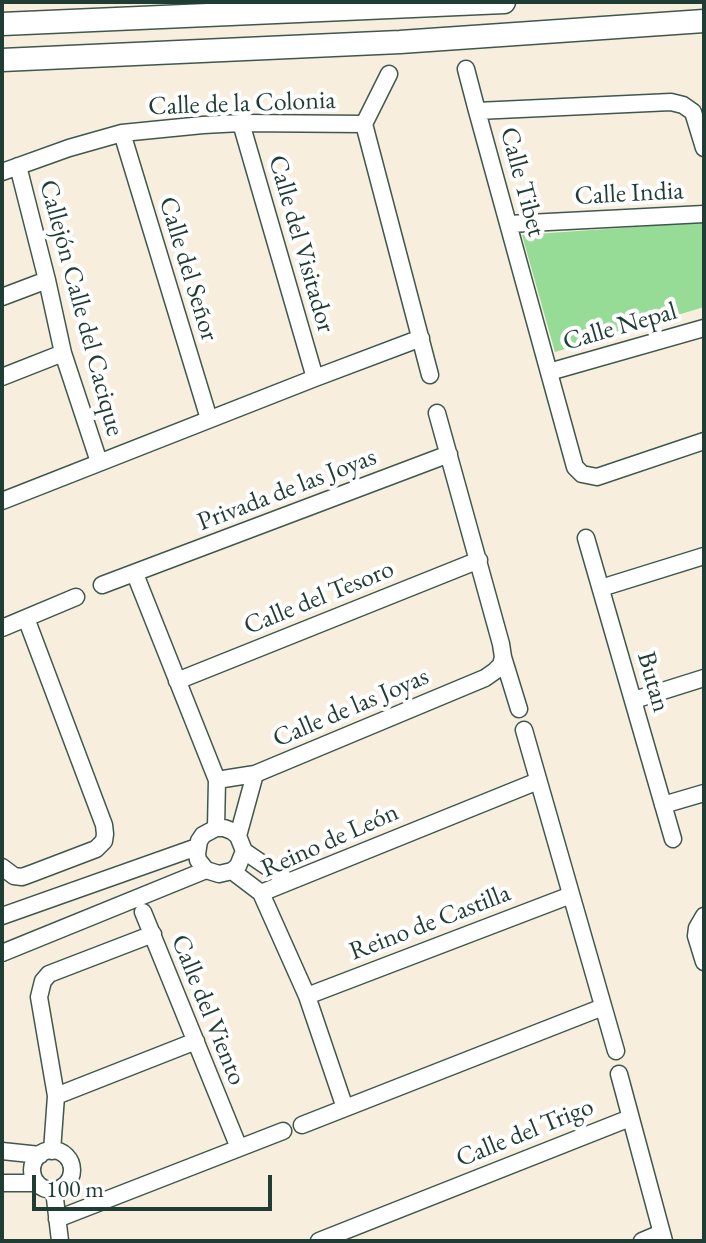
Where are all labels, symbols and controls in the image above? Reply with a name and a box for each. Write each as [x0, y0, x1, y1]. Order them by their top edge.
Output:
street label: Calle de la Colonia [148, 85, 336, 123]
street label: Calle Tibet [492, 124, 552, 240]
street label: Calle del Visitador [261, 152, 341, 336]
street label: Calle India [574, 176, 684, 212]
street label: Callejón Calle del Cacique [32, 177, 130, 439]
street label: Calle del Señor [151, 193, 225, 345]
street label: Calle Nepal [559, 296, 681, 358]
street label: Privada de las Joyas [193, 442, 381, 538]
street label: Calle del Tesoro [239, 554, 399, 642]
street label: Butan [630, 648, 676, 716]
street label: Calle de las Joyas [268, 661, 434, 755]
street label: Reino de León [257, 797, 403, 885]
street label: Reino de Castilla [345, 878, 515, 968]
street label: Calle del Viento [164, 930, 252, 1090]
street label: Calle del Trigo [452, 1091, 598, 1175]
scale bar [36, 1159, 276, 1209]
text: 100 m [46, 1173, 104, 1204]

